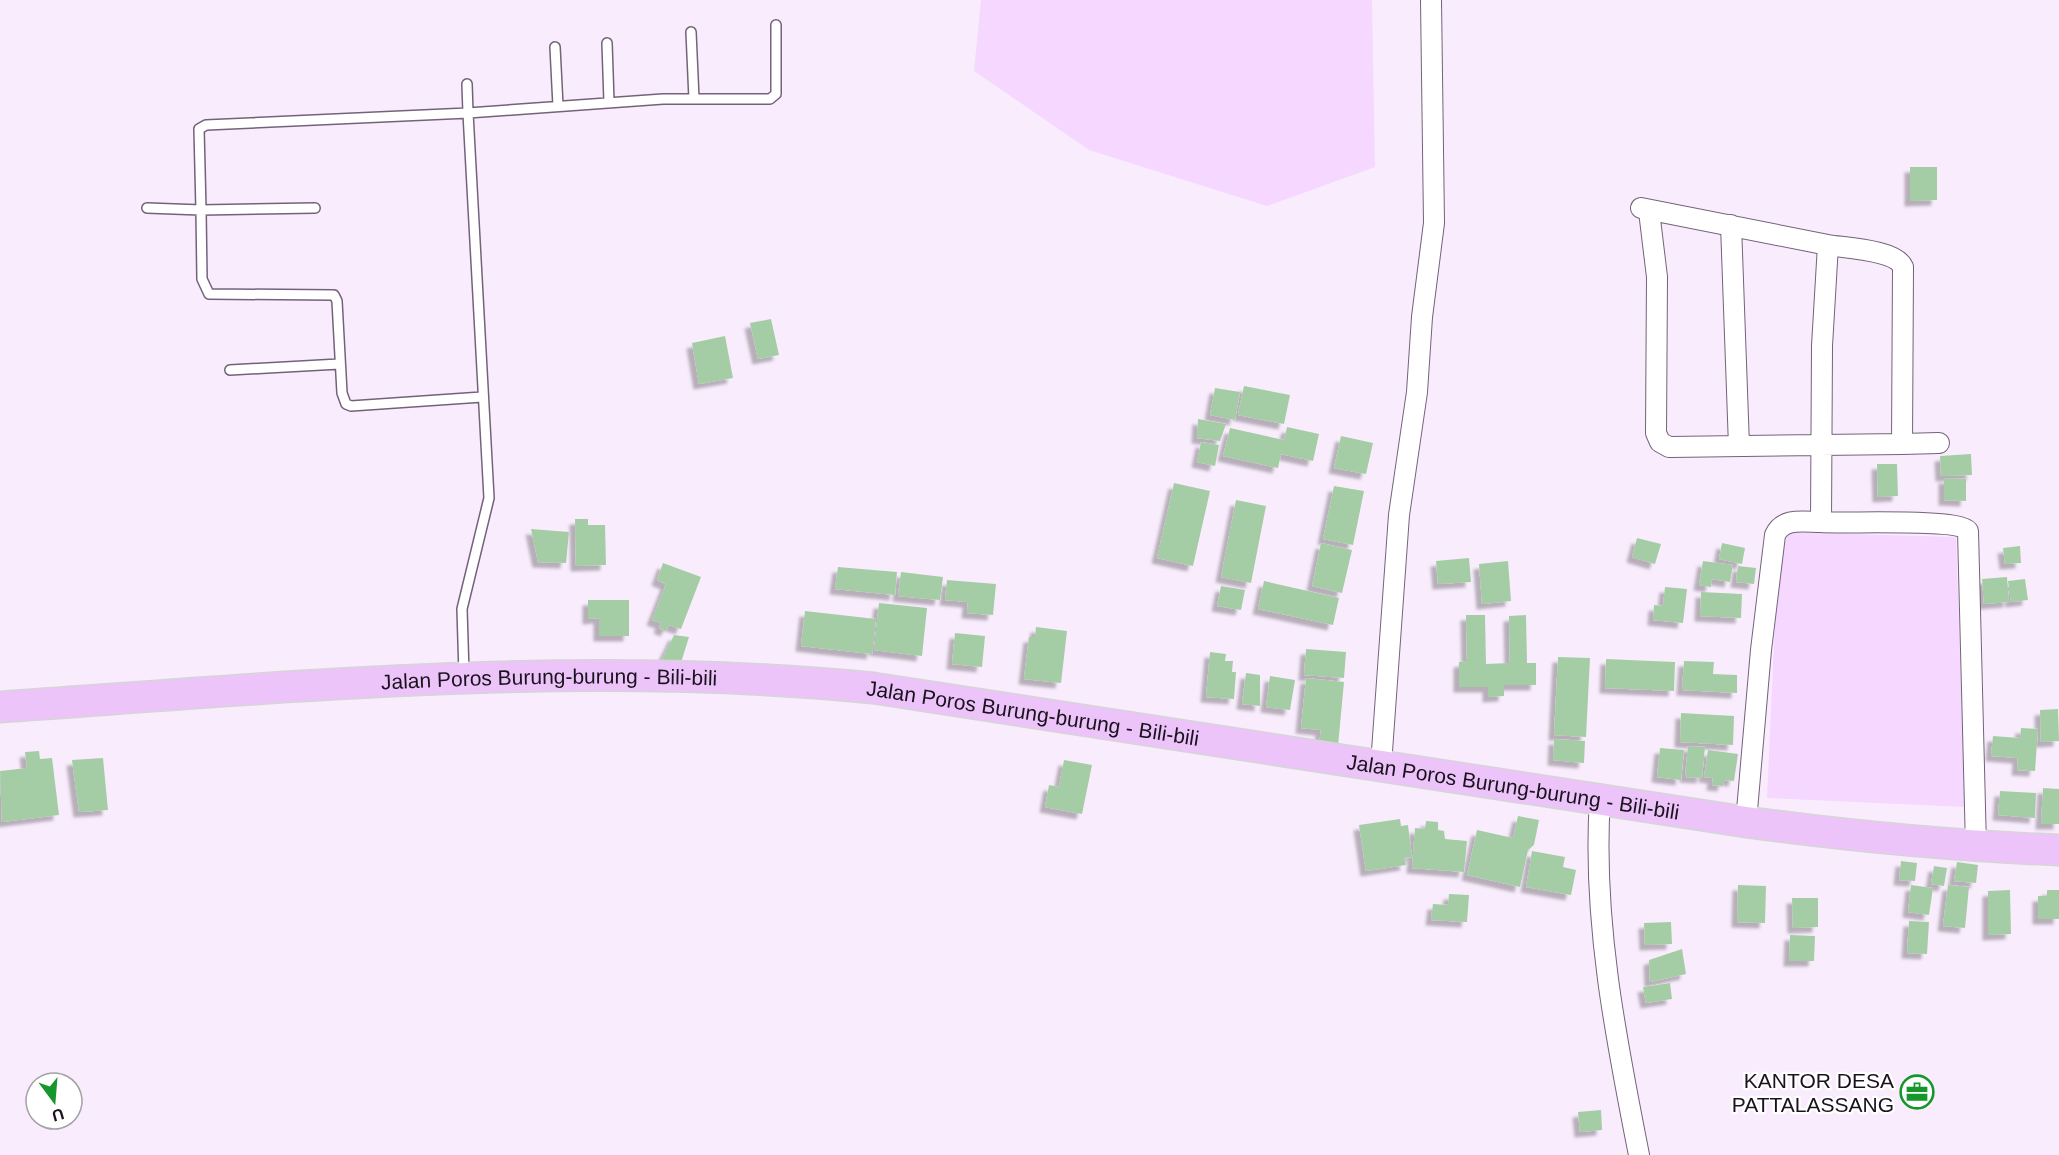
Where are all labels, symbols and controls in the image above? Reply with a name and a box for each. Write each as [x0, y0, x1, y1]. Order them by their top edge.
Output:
street label: Jalan Poros Burung-burung - Bili-bili [380, 664, 718, 693]
street label: Jalan Poros Burung-burung - Bili-bili [865, 676, 1201, 749]
street label: Jalan Poros Burung-burung - Bili-bili [1345, 749, 1681, 823]
place label: KANTOR DESA PATTALASSANG [1732, 1069, 1894, 1116]
north arrow [24, 1071, 84, 1131]
office icon: KANTOR DESA PATTALASSANG [1899, 1074, 1935, 1110]
text: U [50, 1105, 66, 1125]

